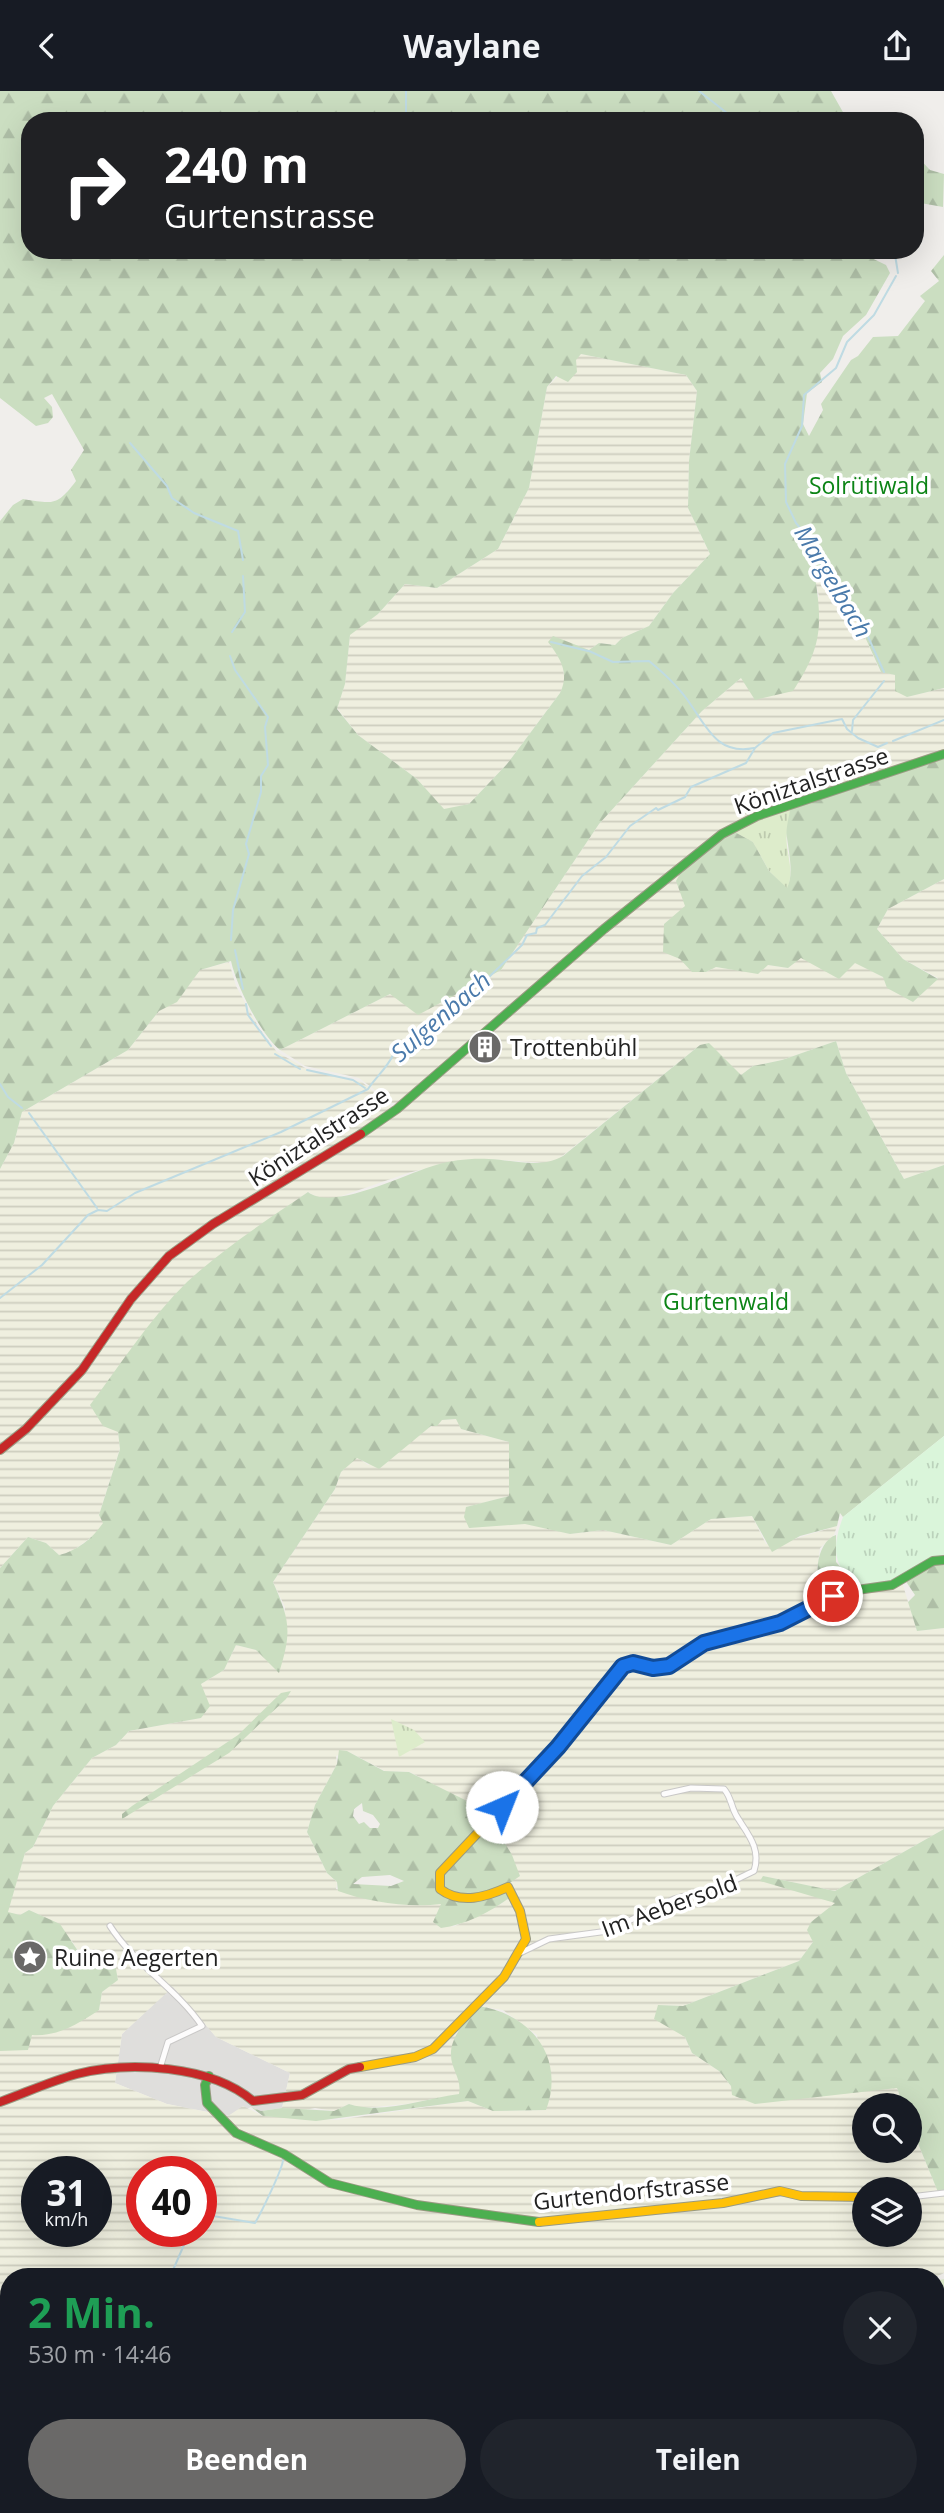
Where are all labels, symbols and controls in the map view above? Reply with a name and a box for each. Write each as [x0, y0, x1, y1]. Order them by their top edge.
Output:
text: Waylane [403, 24, 541, 67]
icon: back [28, 27, 66, 65]
icon: share [878, 27, 916, 65]
text: 240 m [164, 131, 309, 197]
icon: right [49, 140, 140, 231]
text: Gurtenstrasse [164, 194, 375, 237]
park label: Solrütiwald [809, 469, 929, 501]
water label: Margelbach [787, 519, 881, 643]
street label: Köniztalstrasse [729, 739, 893, 821]
water label: Sulgenbach [383, 963, 497, 1069]
building icon: Trottenbühl [466, 1028, 504, 1066]
place label: Trottenbühl [510, 1031, 637, 1063]
street label: Köniztalstrasse [242, 1079, 394, 1193]
park label: Gurtenwald [663, 1285, 789, 1317]
pin [803, 1566, 863, 1626]
icon: arrive [814, 1577, 852, 1615]
position arrow [465, 1770, 539, 1844]
street label: Im Aebersold [597, 1866, 741, 1944]
place icon: Ruine Aegerten [11, 1938, 49, 1976]
place label: Ruine Aegerten [54, 1941, 219, 1973]
map controls [852, 2093, 922, 2247]
button: search [852, 2093, 922, 2163]
speed limit sign: 40 [126, 2156, 217, 2247]
street label: Gurtendorfstrasse [532, 2165, 730, 2217]
text: 31 [46, 2169, 87, 2216]
button: layers [852, 2177, 922, 2247]
text: km/h [45, 2207, 88, 2231]
text: 2 Min. [28, 2283, 155, 2340]
button: close [843, 2291, 917, 2365]
text: 530 m · 14:46 [28, 2338, 171, 2370]
button: Beenden [28, 2419, 466, 2499]
button: Teilen [480, 2419, 917, 2499]

